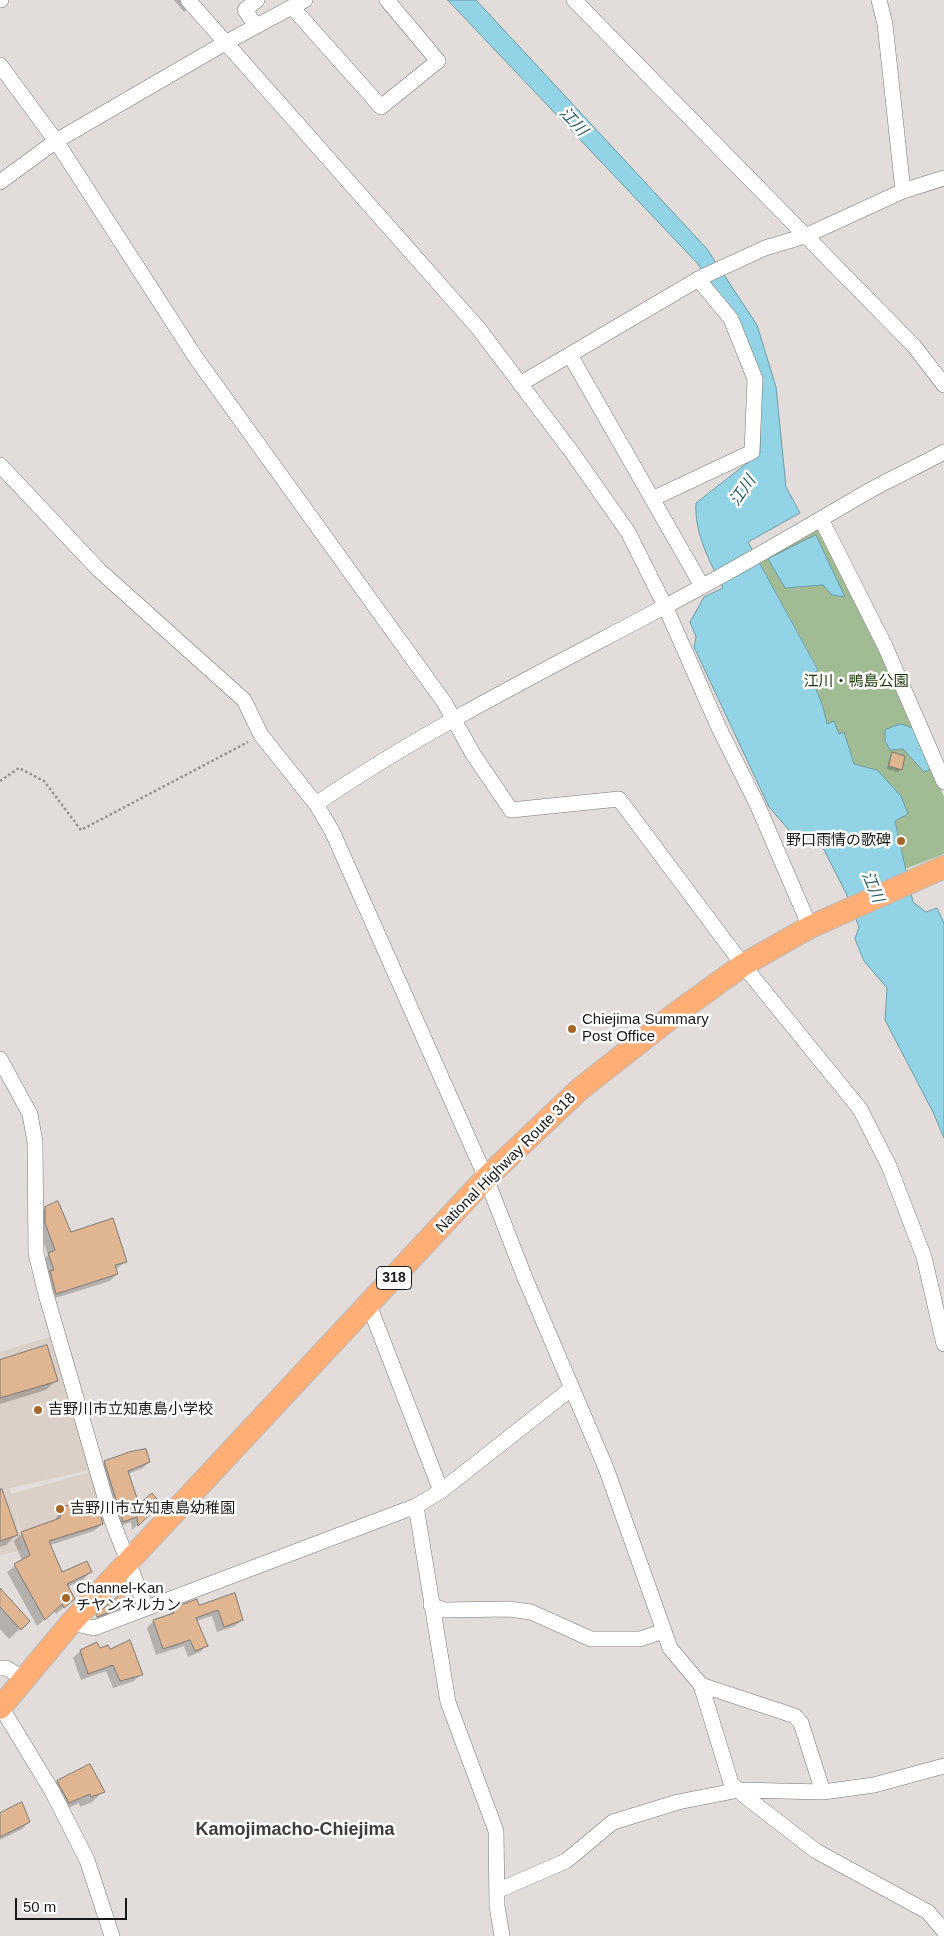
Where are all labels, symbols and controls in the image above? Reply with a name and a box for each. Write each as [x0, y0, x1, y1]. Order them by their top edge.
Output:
water label: 江川 [555, 104, 591, 140]
water label: 江川 [726, 472, 760, 510]
park label: 江川・鴨島公園 [804, 673, 908, 691]
place label: 野口雨情の歌碑 [786, 832, 891, 850]
marker: 野口雨情の歌碑 [895, 835, 907, 847]
water label: 江川 [857, 869, 887, 905]
place label: Chiejima Summary Post Office [582, 1011, 709, 1046]
marker: Chiejima Summary Post Office [566, 1023, 578, 1035]
street label: National Highway Route 318 [432, 1089, 580, 1237]
road number: 318 [376, 1266, 412, 1290]
place label: 吉野川市立知恵島小学校 [48, 1401, 213, 1419]
marker: 吉野川市立知恵島小学校 [32, 1404, 44, 1416]
place label: 吉野川市立知恵島幼稚園 [70, 1500, 235, 1518]
marker: 吉野川市立知恵島幼稚園 [54, 1503, 66, 1515]
place label: Channel-Kan チヤンネルカン [76, 1580, 181, 1615]
marker: Channel-Kan チヤンネルカン [60, 1592, 72, 1604]
district label: Kamojimacho-Chiejima [195, 1819, 395, 1841]
scale bar [18, 1888, 130, 1920]
text: 50 m [23, 1898, 56, 1915]

